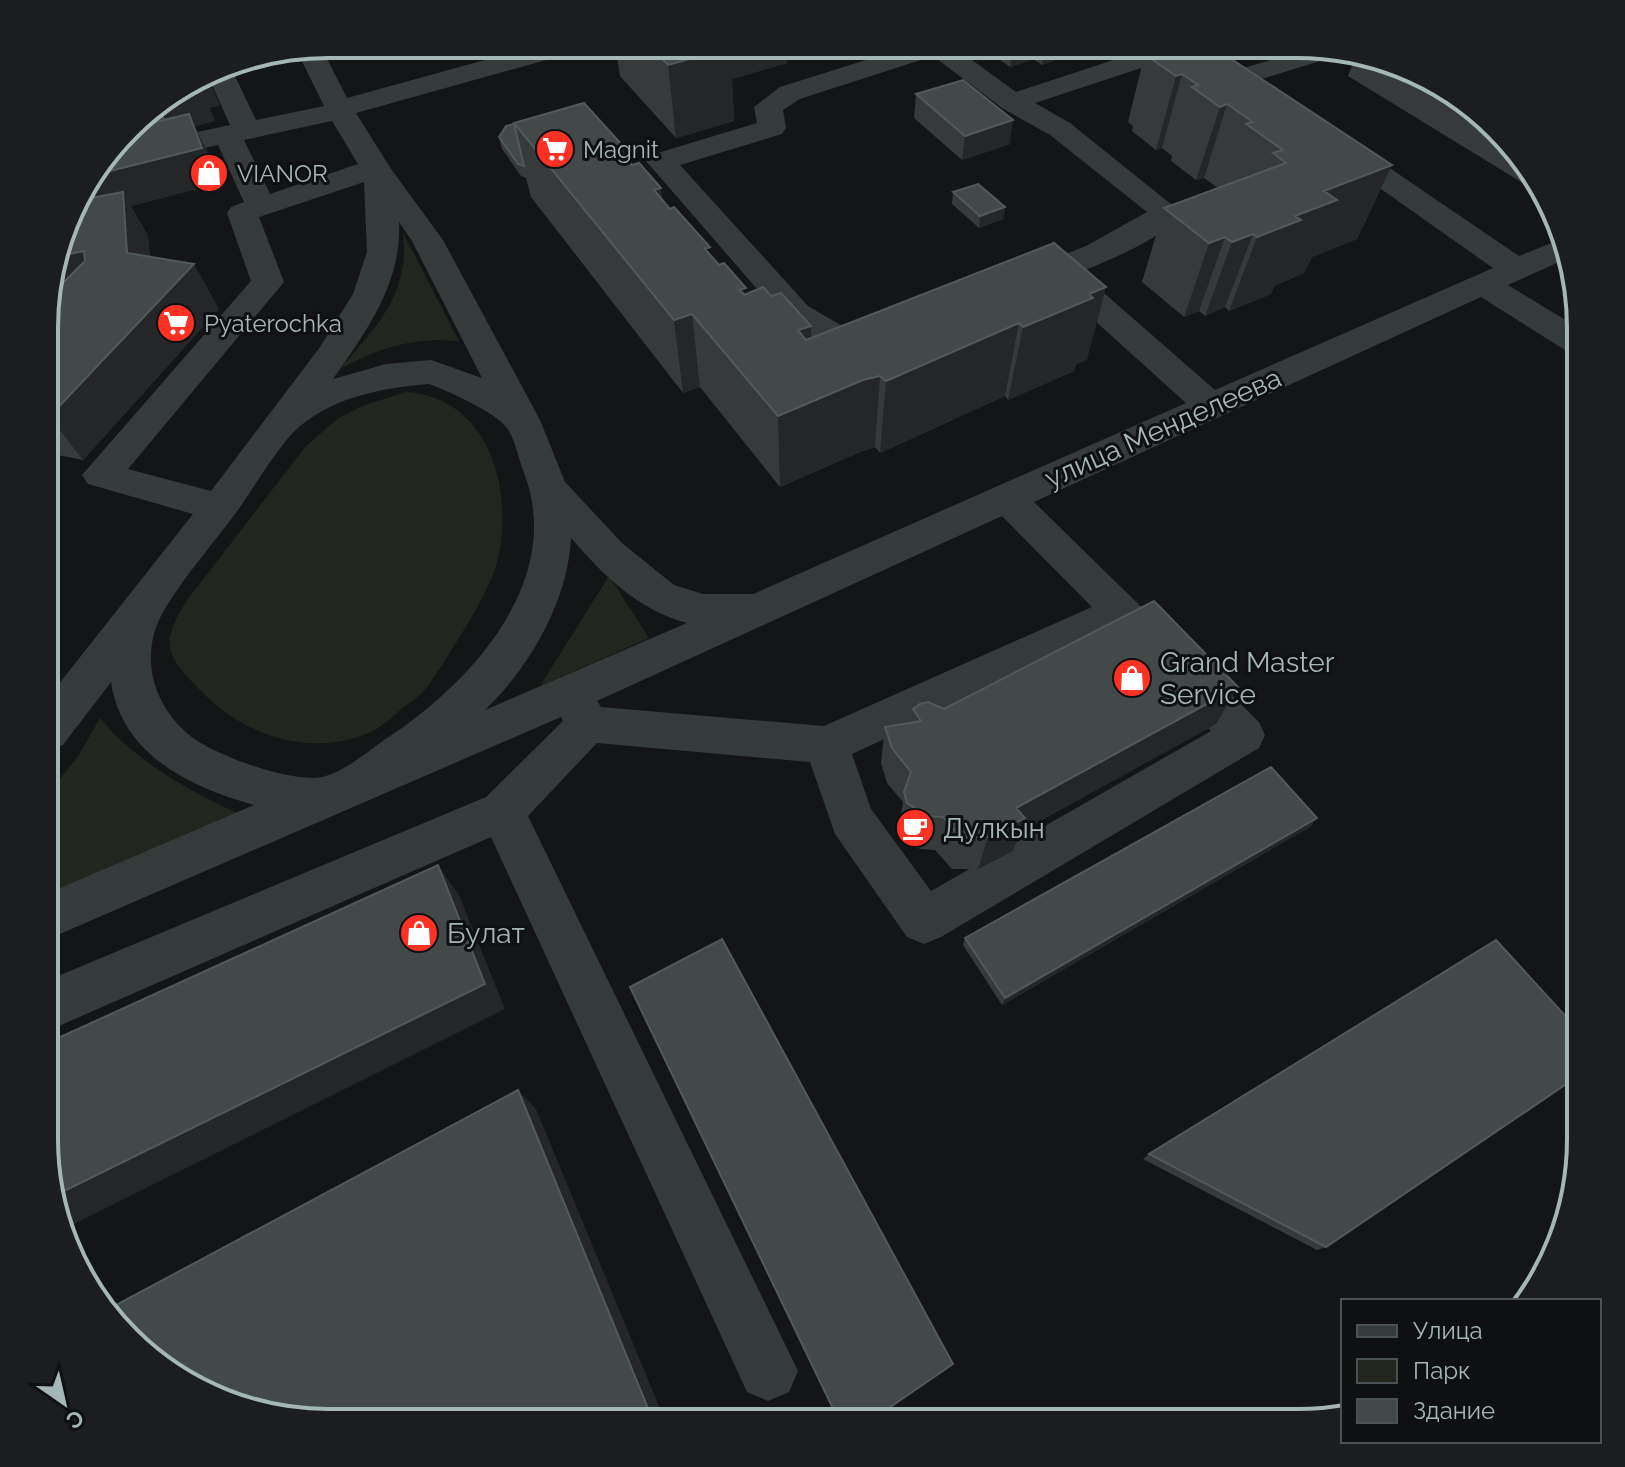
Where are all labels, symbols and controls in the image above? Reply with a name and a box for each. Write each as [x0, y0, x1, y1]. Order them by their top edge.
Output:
supermarket icon: Magnit [534, 128, 576, 170]
place label: Magnit [583, 135, 659, 164]
shop icon: VIANOR [188, 152, 230, 194]
place label: VIANOR [237, 159, 328, 188]
supermarket icon: Pyaterochka [155, 302, 197, 344]
place label: Pyaterochka [204, 309, 342, 338]
street label: улица Менделеева [1040, 361, 1286, 495]
place label: Grand Master Service [1160, 646, 1335, 711]
shop icon: Grand Master Service [1111, 657, 1153, 699]
cafe icon: Дулкын [894, 807, 936, 849]
place label: Дулкын [943, 812, 1045, 845]
shop icon: Булат [398, 912, 440, 954]
place label: Булат [447, 917, 525, 950]
legend [1341, 1299, 1601, 1443]
text: Улица [1413, 1316, 1483, 1345]
text: Парк [1413, 1356, 1471, 1385]
north arrow [24, 1363, 104, 1443]
text: Здание [1413, 1396, 1495, 1425]
text: С [62, 1405, 89, 1435]

